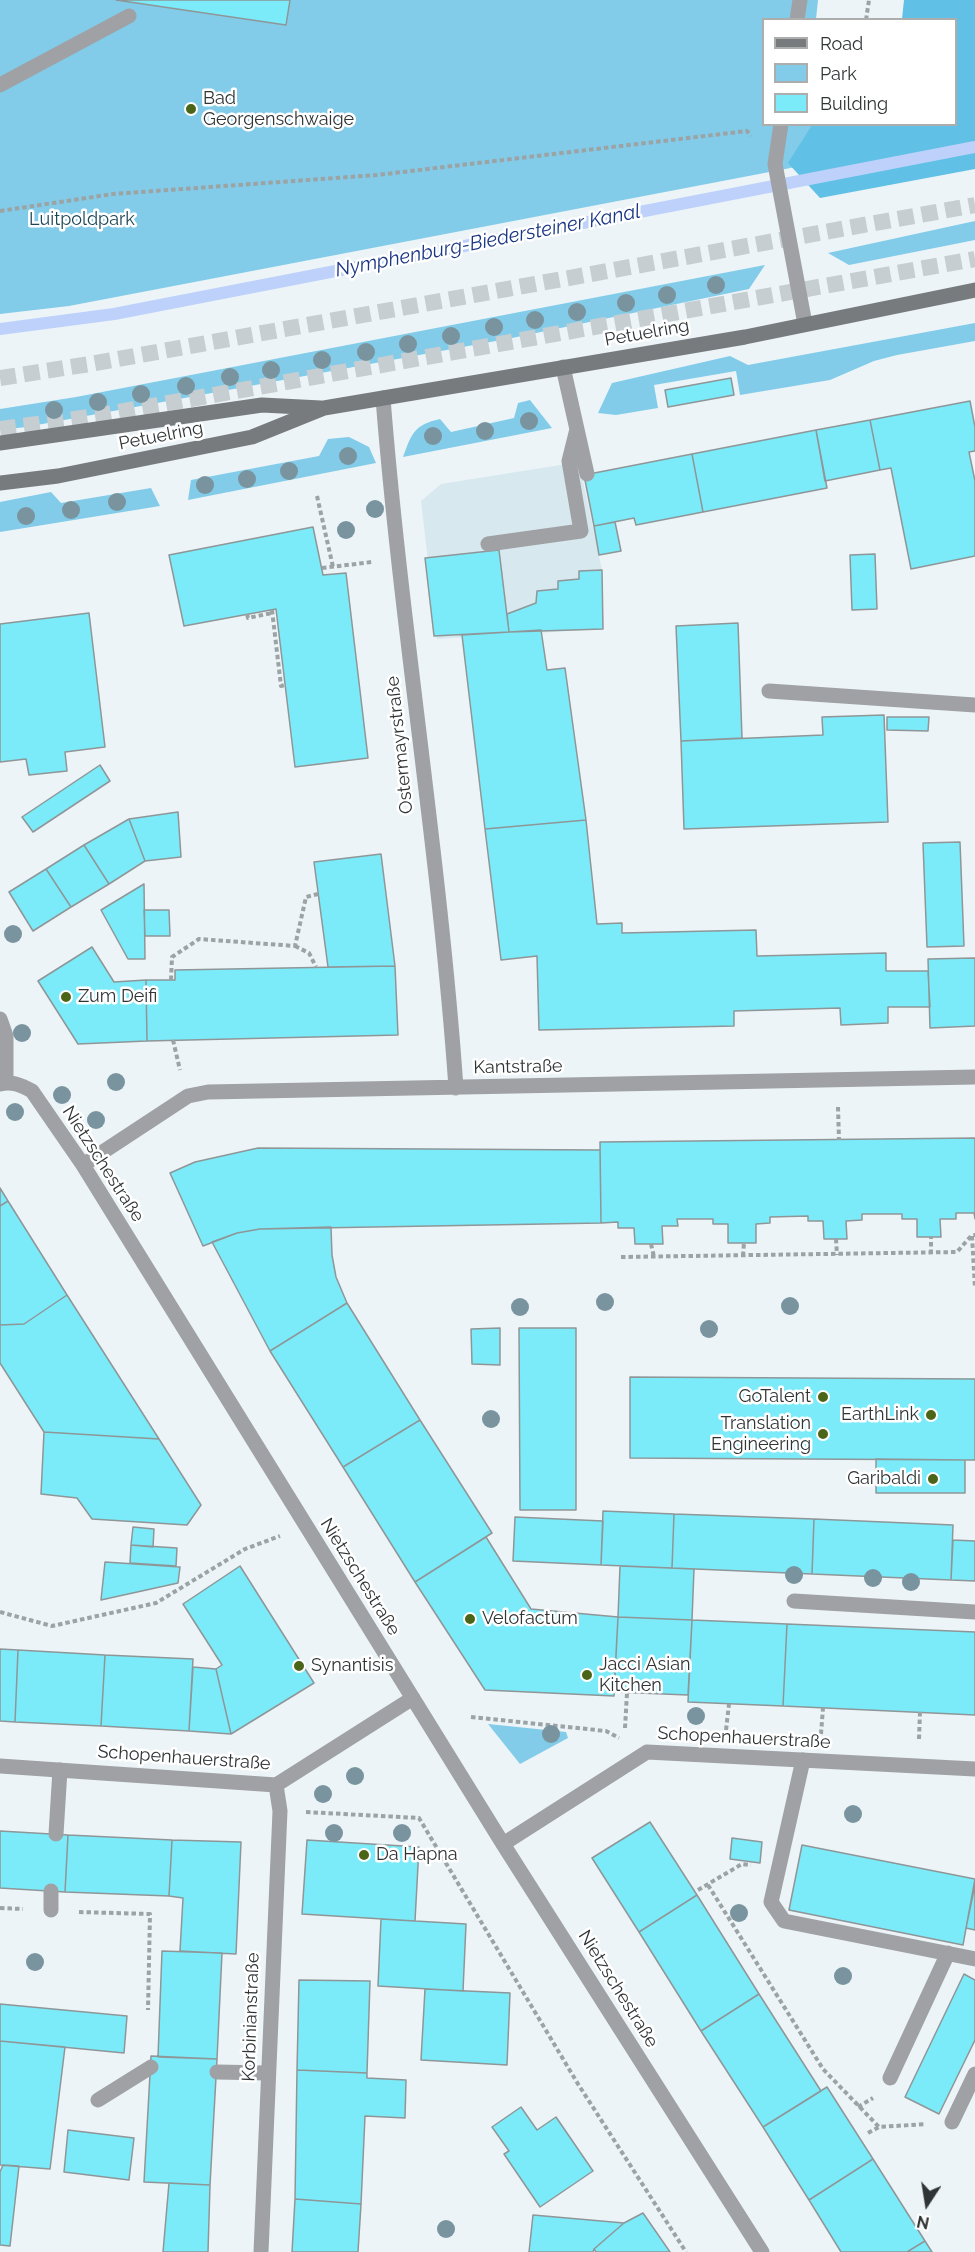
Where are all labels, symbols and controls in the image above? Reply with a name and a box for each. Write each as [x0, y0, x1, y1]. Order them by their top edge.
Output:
legend [762, 18, 957, 126]
text: Road [820, 33, 863, 54]
text: Park [820, 63, 857, 84]
place label: Bad Georgenschwaige [203, 88, 354, 130]
text: Building [820, 93, 888, 114]
marker: Bad Georgenschwaige [184, 102, 198, 116]
water label: Nymphenburg-Biedersteiner Kanal [333, 200, 643, 282]
park label: Luitpoldpark [29, 209, 135, 231]
street label: Petuelring [603, 315, 691, 351]
street label: Petuelring [117, 417, 205, 455]
street label: Ostermayrstraße [382, 675, 418, 815]
place label: Zum Deifi [78, 986, 157, 1008]
marker: Zum Deifi [59, 990, 73, 1004]
street label: Kantstraße [473, 1055, 563, 1079]
street label: Nietzschestraße [57, 1102, 149, 1226]
place label: GoTalent [739, 1386, 811, 1408]
marker: GoTalent [816, 1390, 830, 1404]
place label: EarthLink [841, 1404, 919, 1426]
marker: EarthLink [924, 1408, 938, 1422]
place label: Translation Engineering [711, 1413, 811, 1456]
marker: Translation Engineering [816, 1427, 830, 1441]
place label: Garibaldi [847, 1468, 921, 1490]
marker: Garibaldi [926, 1472, 940, 1486]
street label: Nietzschestraße [315, 1514, 405, 1640]
place label: Velofactum [482, 1608, 578, 1630]
marker: Velofactum [463, 1612, 477, 1626]
place label: Jacci Asian Kitchen [599, 1654, 690, 1696]
place label: Synantisis [311, 1655, 393, 1677]
marker: Synantisis [292, 1659, 306, 1673]
marker: Jacci Asian Kitchen [580, 1668, 594, 1682]
street label: Schopenhauerstraße [657, 1723, 831, 1753]
street label: Schopenhauerstraße [97, 1741, 271, 1775]
place label: Da Hapna [376, 1844, 458, 1866]
marker: Da Hapna [357, 1848, 371, 1862]
street label: Nietzschestraße [573, 1926, 663, 2052]
street label: Korbinianstraße [238, 1952, 264, 2082]
north arrow [897, 2174, 957, 2234]
text: N [915, 2212, 931, 2233]

